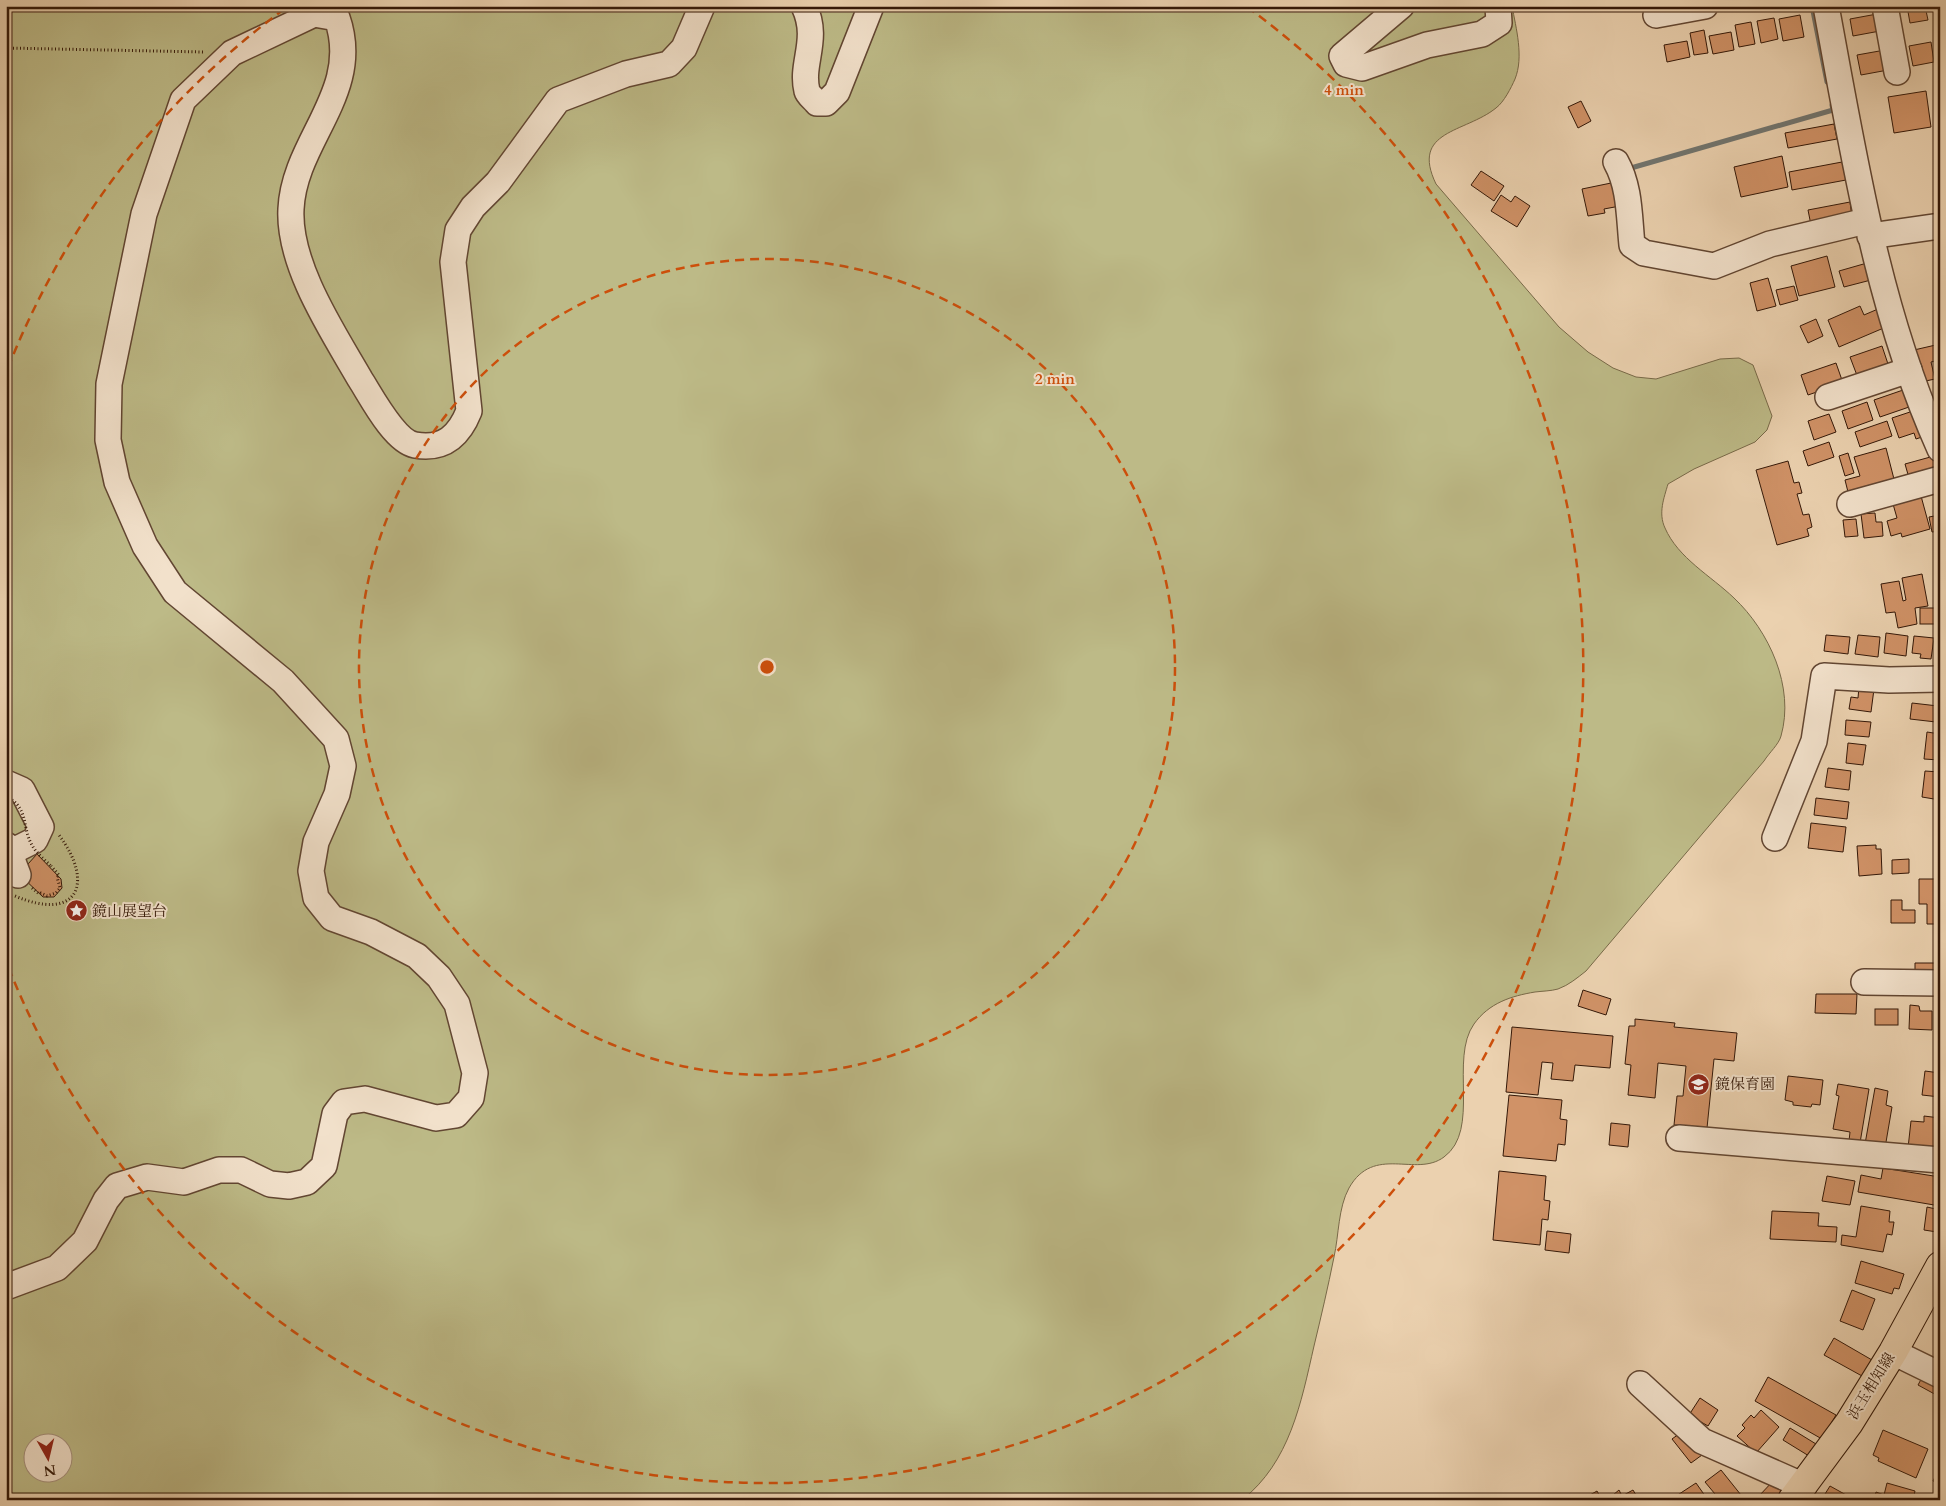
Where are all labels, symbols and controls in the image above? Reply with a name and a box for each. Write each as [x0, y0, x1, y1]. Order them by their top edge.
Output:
text: 4 min [1324, 80, 1364, 100]
text: 2 min [1035, 369, 1075, 389]
centre of rings [758, 658, 776, 676]
place icon: 鏡山展望台 [64, 899, 88, 923]
place label: 鏡山展望台 [92, 901, 167, 921]
school or university icon: 鏡保育園 [1687, 1072, 1711, 1096]
place label: 鏡保育園 [1715, 1074, 1775, 1094]
street label: 浜玉相知線 [1843, 1349, 1899, 1423]
north arrow [22, 1434, 72, 1484]
text: N [42, 1460, 57, 1481]

